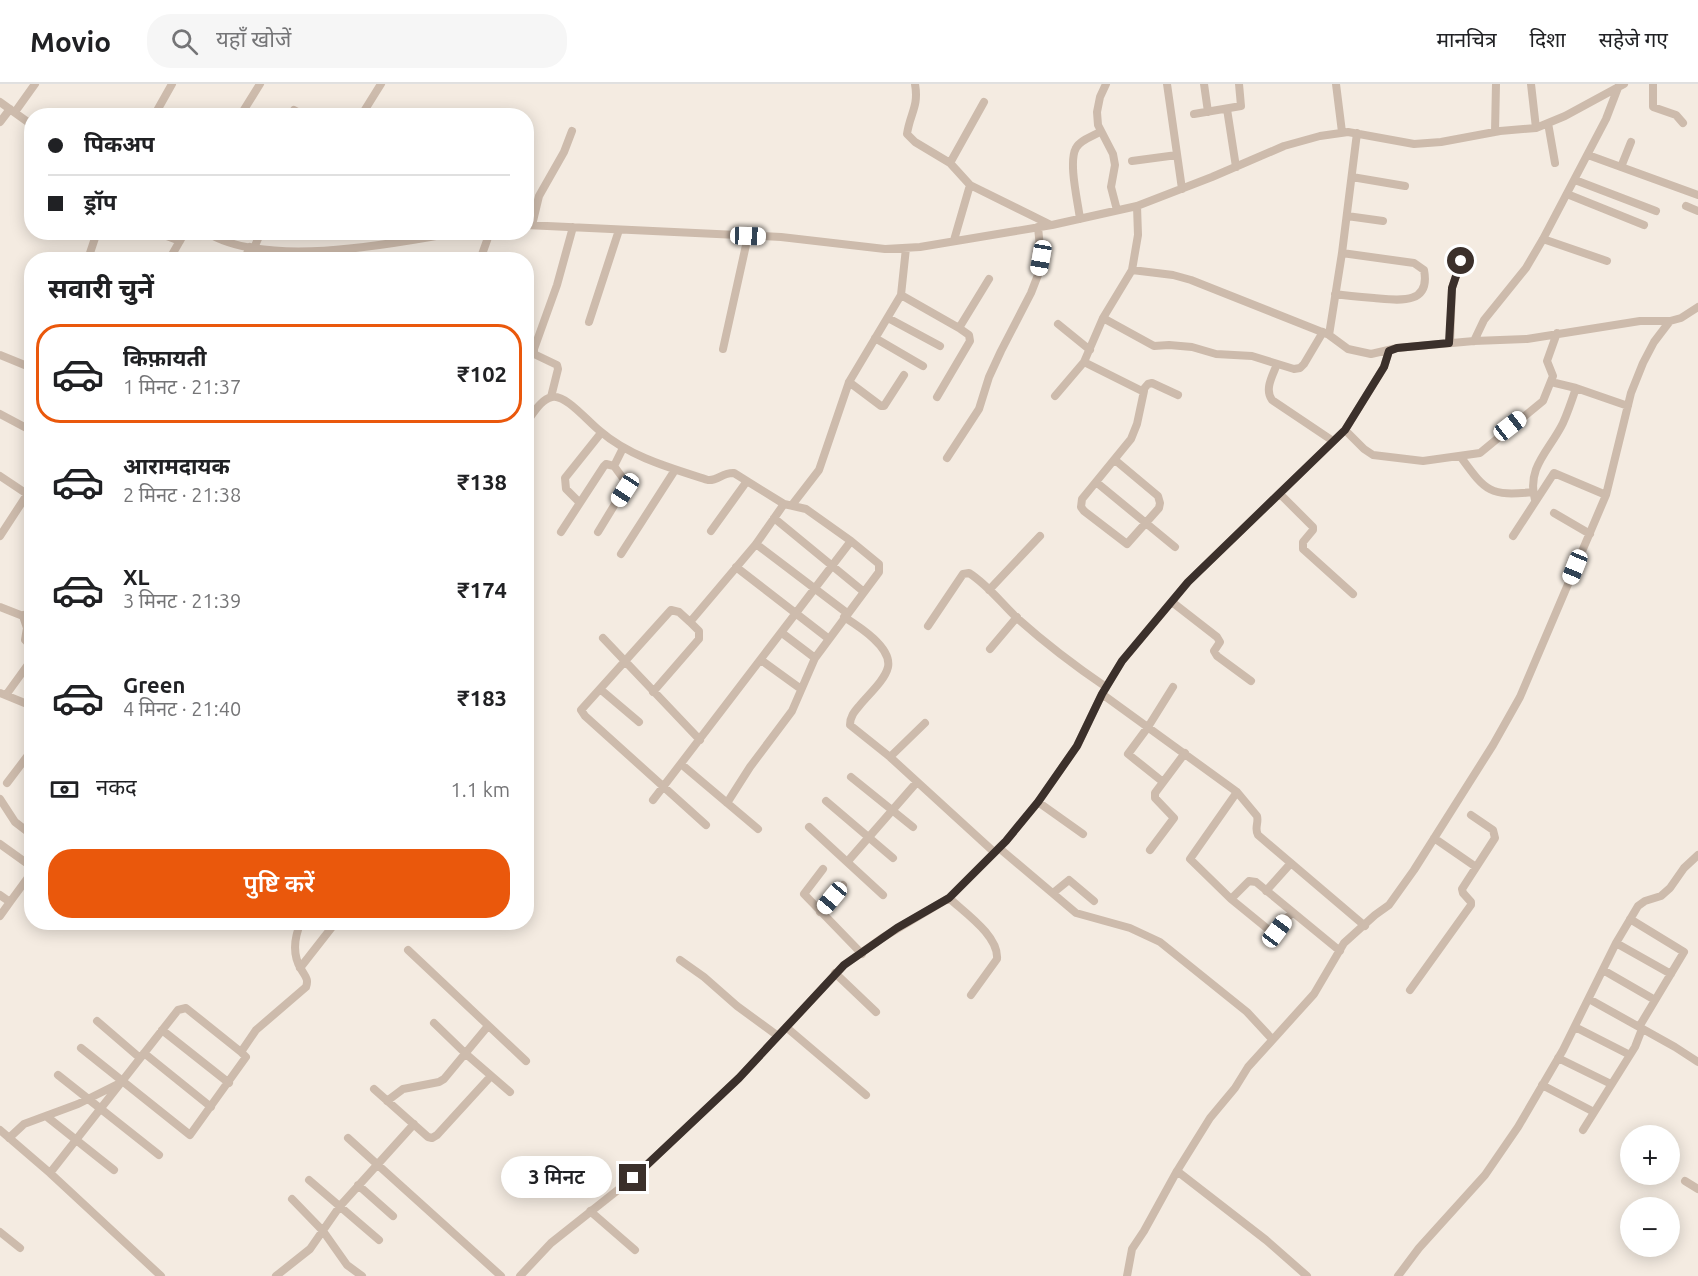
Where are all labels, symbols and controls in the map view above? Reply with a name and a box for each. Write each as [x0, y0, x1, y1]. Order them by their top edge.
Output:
search box [147, 14, 567, 68]
icon: search [168, 25, 201, 58]
text: Movio [30, 26, 111, 57]
text: यहाँ खोजें [216, 26, 291, 51]
text: मानचित्र [1436, 27, 1497, 51]
text: दिशा [1530, 27, 1566, 51]
text: सहेजे गए [1599, 27, 1668, 51]
text: पिकअप [84, 131, 155, 156]
text: ड्रॉप [84, 189, 117, 214]
car [730, 226, 766, 246]
car [1029, 239, 1053, 277]
route start [1447, 247, 1474, 274]
text: सवारी चुनें [48, 273, 154, 303]
text: किफ़ायती [123, 345, 207, 370]
icon: car [51, 347, 105, 401]
text: ₹102 [457, 361, 507, 386]
text: 1 मिनट · 21:37 [123, 375, 241, 398]
car [1490, 408, 1530, 444]
text: आरामदायक [123, 453, 230, 478]
icon: car [51, 455, 105, 509]
text: ₹138 [457, 469, 507, 494]
car [608, 470, 642, 510]
text: 2 मिनट · 21:38 [123, 483, 241, 506]
car [1560, 547, 1590, 587]
icon: car [51, 563, 105, 617]
text: XL [123, 564, 150, 589]
text: ₹174 [457, 577, 507, 602]
text: 3 मिनट · 21:39 [123, 589, 241, 612]
icon: car [51, 671, 105, 725]
text: Green [123, 672, 185, 697]
text: ₹183 [457, 685, 507, 710]
text: 4 मिनट · 21:40 [123, 697, 241, 720]
icon: cash [48, 773, 81, 806]
text: नकद [96, 774, 137, 799]
text: 1.1 km [451, 778, 510, 801]
button: पुष्टि करें [48, 849, 510, 918]
car [814, 878, 850, 918]
car [1259, 911, 1295, 951]
map controls [1620, 1125, 1680, 1257]
button: + [1620, 1125, 1680, 1185]
callout: 3 मिनट [501, 1157, 612, 1199]
route end [619, 1164, 646, 1191]
text: 3 मिनट [528, 1165, 585, 1188]
button: − [1620, 1197, 1680, 1257]

